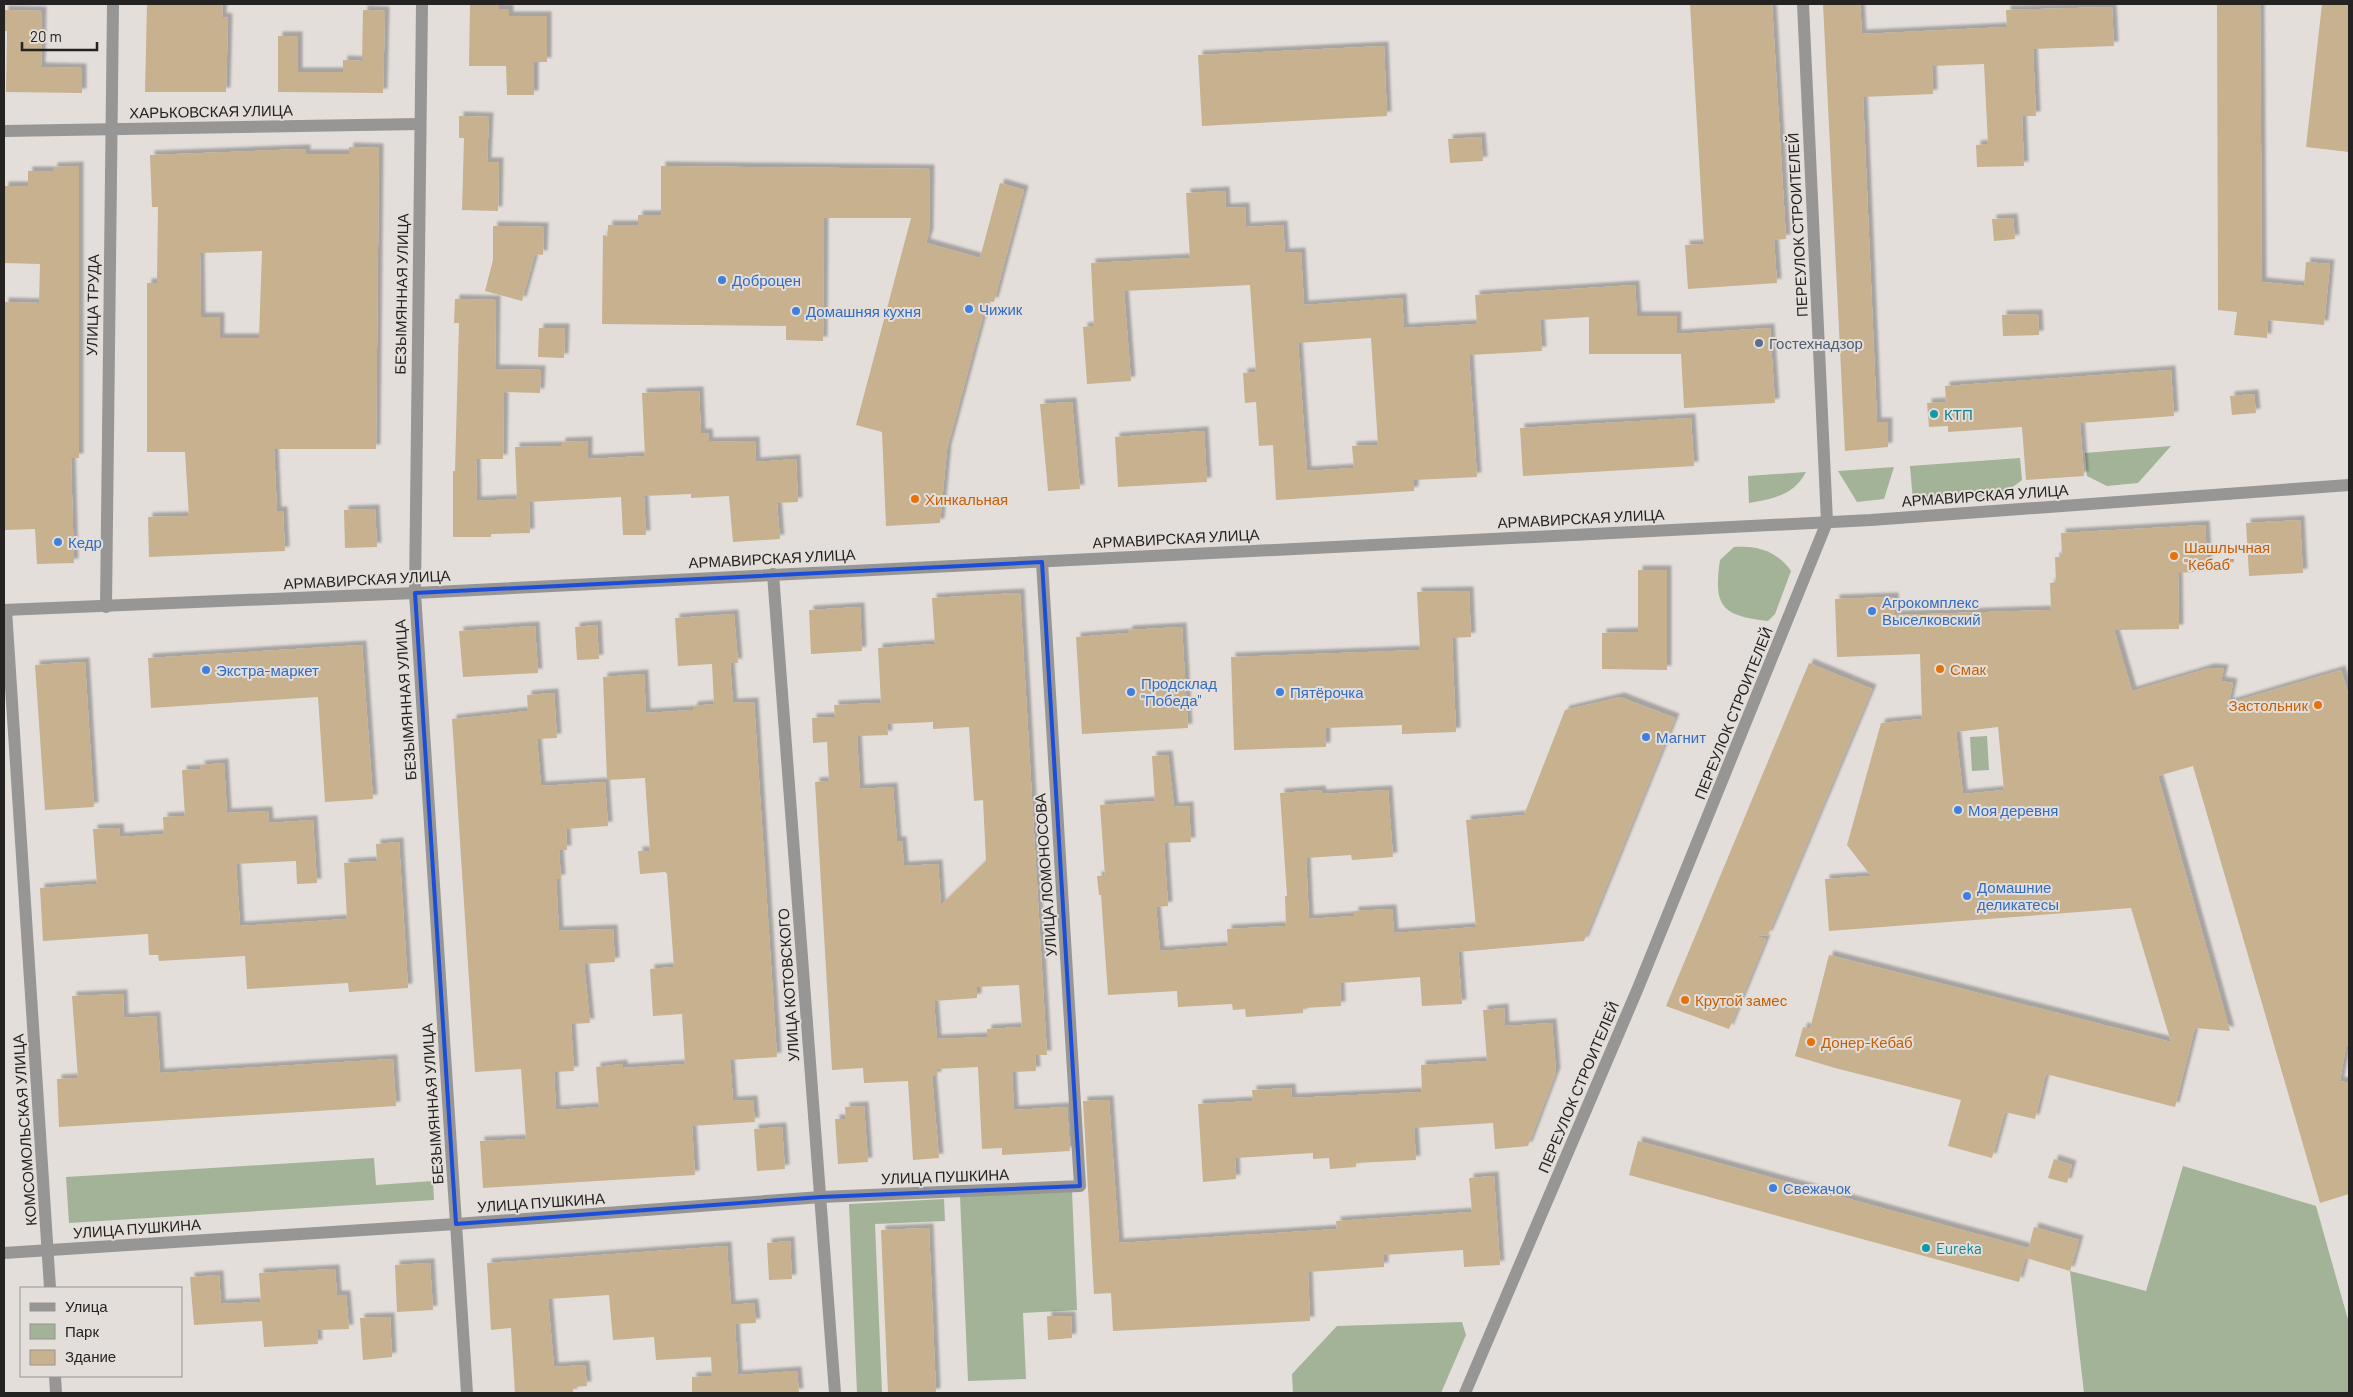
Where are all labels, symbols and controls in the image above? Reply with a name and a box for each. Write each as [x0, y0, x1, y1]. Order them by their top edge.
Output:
scale bar [22, 20, 98, 52]
text: 20 m [30, 27, 62, 45]
street label: ХАРЬКОВСКАЯ УЛИЦА [129, 101, 293, 121]
street label: ПЕРЕУЛОК СТРОИТЕЛЕЙ [1783, 132, 1811, 318]
street label: БЕЗЫМЯННАЯ УЛИЦА [391, 213, 411, 375]
street label: УЛИЦА ТРУДА [82, 254, 102, 356]
place label: Доброцен [732, 271, 801, 289]
marker: Доброцен [716, 274, 728, 286]
place label: Чижик [979, 300, 1023, 318]
place label: Домашняя кухня [806, 302, 921, 320]
marker: Чижик [963, 303, 975, 315]
marker: Домашняя кухня [790, 305, 802, 317]
place label: Гостехнадзор [1769, 334, 1863, 352]
marker: Гостехнадзор [1753, 337, 1765, 349]
place label: КТП [1944, 405, 1973, 423]
marker: КТП [1928, 408, 1940, 420]
street label: АРМАВИРСКАЯ УЛИЦА [1901, 480, 2069, 510]
place label: Хинкальная [925, 490, 1008, 508]
marker: Хинкальная [909, 493, 921, 505]
street label: АРМАВИРСКАЯ УЛИЦА [1497, 505, 1665, 531]
street label: АРМАВИРСКАЯ УЛИЦА [1092, 525, 1260, 551]
place label: Кедр [68, 533, 102, 551]
marker: Кедр [52, 536, 64, 548]
place label: Шашлычная "Кебаб" [2184, 538, 2270, 573]
street label: АРМАВИРСКАЯ УЛИЦА [688, 545, 856, 571]
marker: Шашлычная "Кебаб" [2168, 550, 2180, 562]
street label: АРМАВИРСКАЯ УЛИЦА [283, 566, 451, 592]
place label: Агрокомплекс Выселковский [1882, 593, 1981, 628]
marker: Агрокомплекс Выселковский [1866, 605, 1878, 617]
street label: БЕЗЫМЯННАЯ УЛИЦА [390, 619, 420, 781]
street label: ПЕРЕУЛОК СТРОИТЕЛЕЙ [1690, 624, 1776, 802]
place label: Смак [1950, 660, 1986, 678]
place label: Экстра-маркет [216, 661, 319, 679]
marker: Смак [1934, 663, 1946, 675]
marker: Экстра-маркет [200, 664, 212, 676]
place label: Продсклад "Победа" [1141, 674, 1217, 709]
place label: Пятёрочка [1290, 683, 1364, 701]
marker: Продсклад "Победа" [1125, 686, 1137, 698]
marker: Пятёрочка [1274, 686, 1286, 698]
place label: Застольник [2229, 696, 2308, 714]
marker: Застольник [2312, 699, 2324, 711]
place label: Магнит [1656, 728, 1706, 746]
marker: Магнит [1640, 731, 1652, 743]
street label: УЛИЦА ЛОМОНОСОВА [1030, 793, 1060, 957]
place label: Моя деревня [1968, 801, 2058, 819]
marker: Моя деревня [1952, 804, 1964, 816]
place label: Домашние деликатесы [1977, 878, 2059, 913]
marker: Домашние деликатесы [1961, 890, 1973, 902]
street label: УЛИЦА КОТОВСКОГО [774, 908, 802, 1062]
place label: Крутой замес [1695, 991, 1788, 1009]
marker: Крутой замес [1679, 994, 1691, 1006]
street label: ПЕРЕУЛОК СТРОИТЕЛЕЙ [1534, 999, 1622, 1175]
street label: БЕЗЫМЯННАЯ УЛИЦА [417, 1023, 447, 1185]
street label: КОМСОМОЛЬСКАЯ УЛИЦА [8, 1033, 40, 1227]
place label: Донер-Кебаб [1821, 1033, 1913, 1051]
marker: Донер-Кебаб [1805, 1036, 1817, 1048]
street label: УЛИЦА ПУШКИНА [881, 1165, 1009, 1187]
place label: Свежачок [1783, 1179, 1851, 1197]
marker: Свежачок [1767, 1182, 1779, 1194]
street label: УЛИЦА ПУШКИНА [476, 1189, 606, 1215]
street label: УЛИЦА ПУШКИНА [72, 1215, 202, 1241]
place label: Eureka [1936, 1239, 1982, 1257]
marker: Eureka [1920, 1242, 1932, 1254]
legend [20, 1287, 182, 1377]
text: Улица [65, 1297, 108, 1315]
text: Парк [65, 1322, 99, 1340]
text: Здание [65, 1347, 116, 1365]

